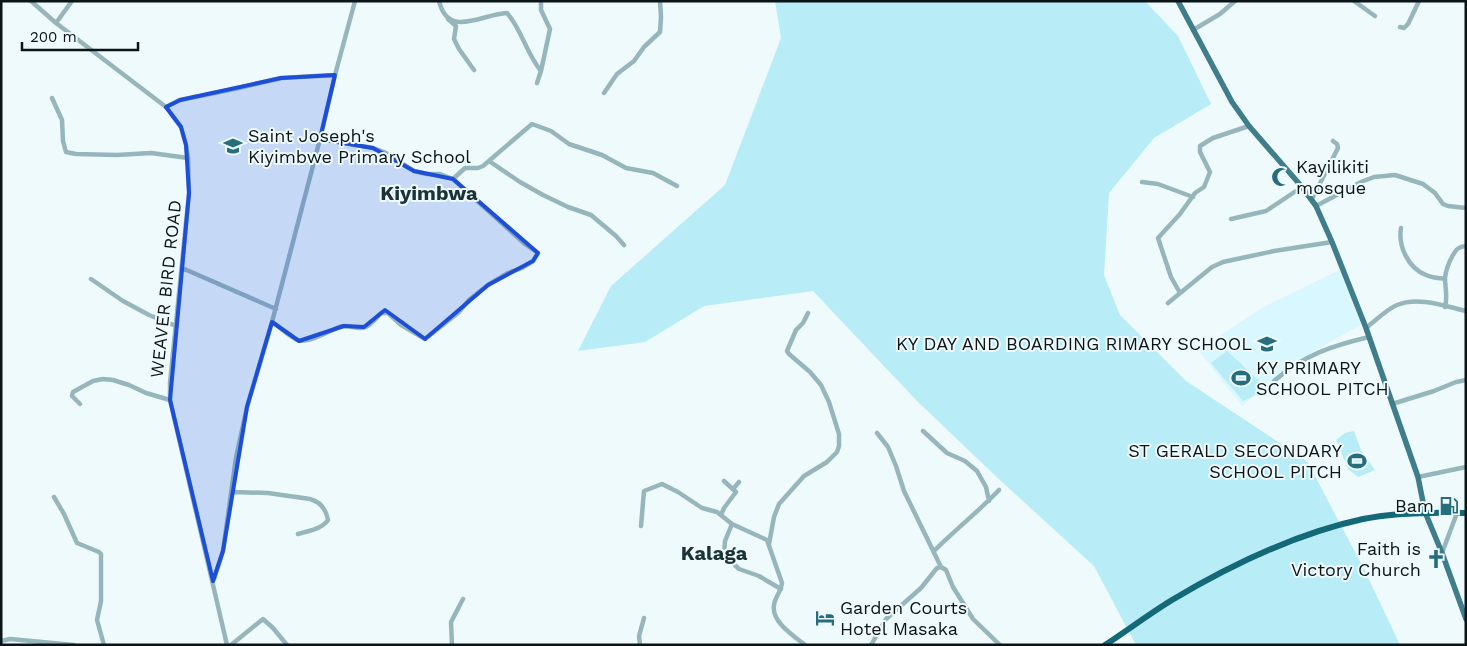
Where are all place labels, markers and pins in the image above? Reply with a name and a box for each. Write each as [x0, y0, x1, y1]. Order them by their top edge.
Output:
place label: Saint Joseph's Kiyimbwe Primary School [248, 125, 471, 167]
school or university icon: Saint Joseph's Kiyimbwe Primary School [222, 135, 244, 157]
place label: Kayilikiti mosque [1296, 156, 1369, 198]
mosque icon: Kayilikiti mosque [1270, 166, 1292, 188]
place label: KY DAY AND BOARDING RIMARY SCHOOL [896, 333, 1252, 354]
school or university icon: KY DAY AND BOARDING RIMARY SCHOOL [1256, 333, 1278, 355]
place label: KY PRIMARY SCHOOL PITCH [1256, 357, 1389, 399]
sports icon: KY PRIMARY SCHOOL PITCH [1230, 367, 1252, 389]
place label: ST GERALD SECONDARY SCHOOL PITCH [1128, 440, 1343, 482]
sports icon: ST GERALD SECONDARY SCHOOL PITCH [1346, 450, 1368, 472]
place label: Bam [1395, 495, 1434, 516]
fuel station icon: Bam [1438, 495, 1460, 517]
place label: Faith is Victory Church [1291, 538, 1421, 580]
church icon: Faith is Victory Church [1425, 548, 1447, 570]
place label: Garden Courts Hotel Masaka [840, 597, 967, 639]
hotel icon: Garden Courts Hotel Masaka [814, 607, 836, 629]

